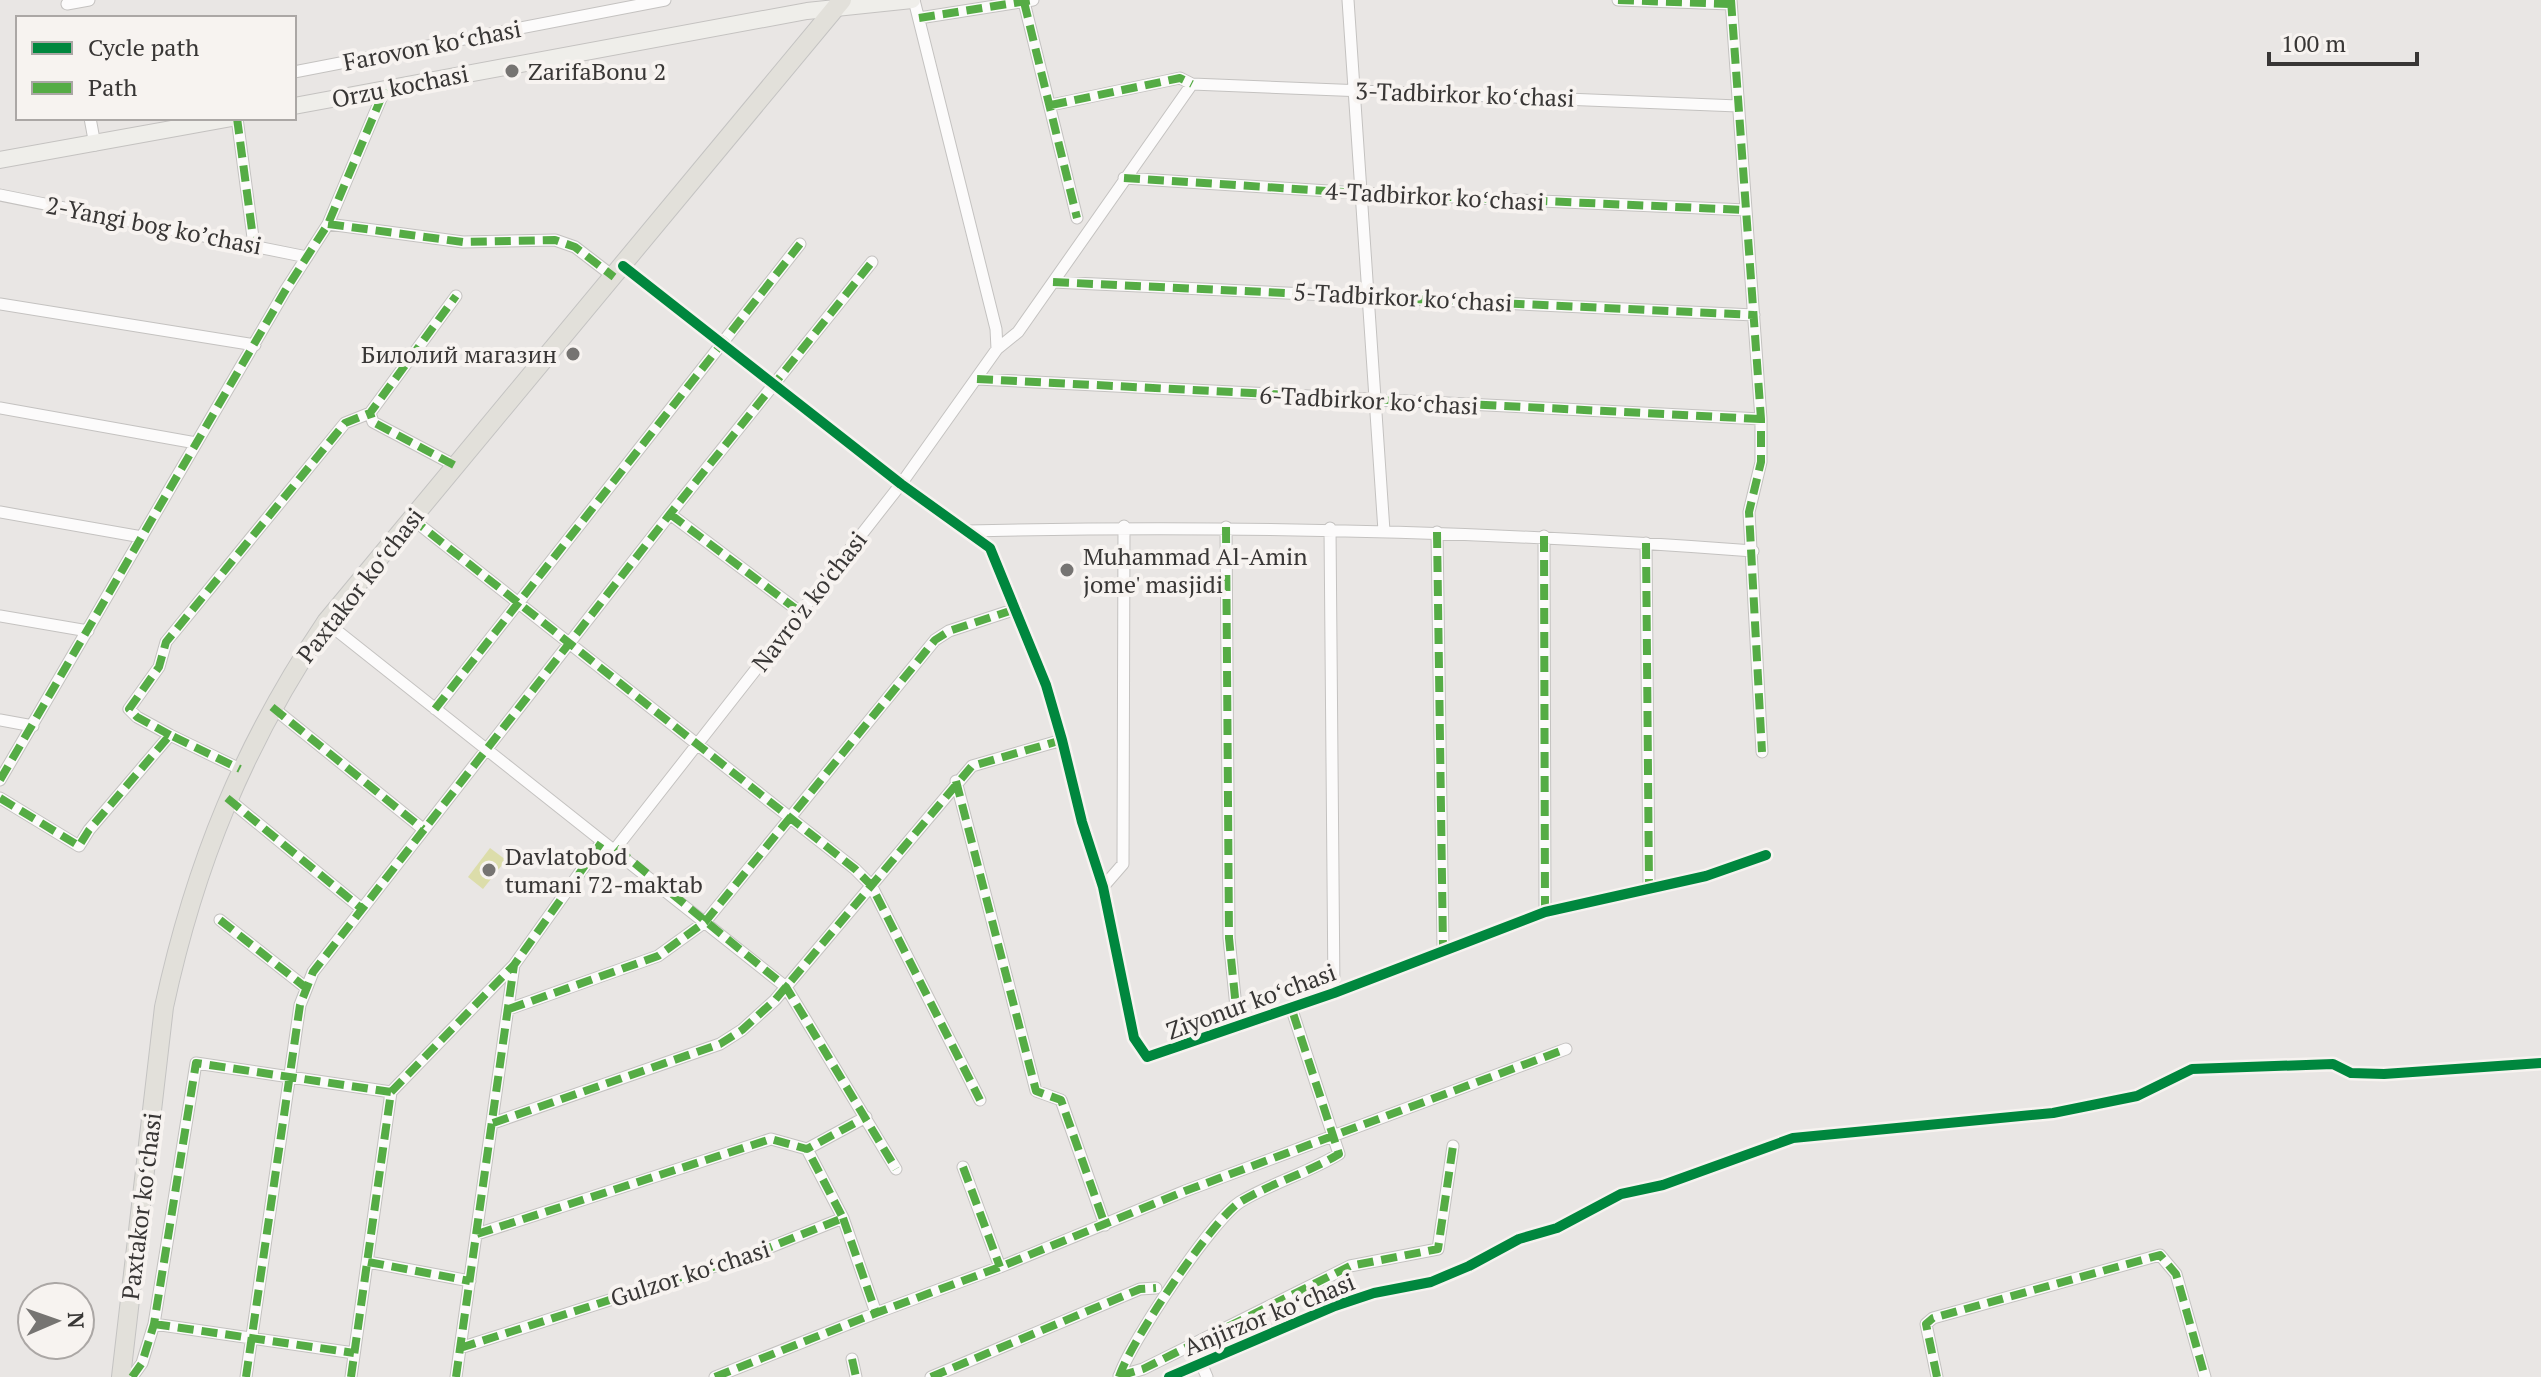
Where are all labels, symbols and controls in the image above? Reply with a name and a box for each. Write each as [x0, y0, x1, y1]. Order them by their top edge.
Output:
street label: Farovon koʻchasi [340, 12, 524, 78]
legend [16, 16, 296, 120]
scale bar [2269, 16, 2417, 66]
text: 100 m [2281, 27, 2346, 59]
text: Cycle path [88, 31, 199, 63]
place label: ZarifaBonu 2 [528, 55, 666, 87]
street label: Orzu kochasi [329, 57, 471, 115]
marker: ZarifaBonu 2 [503, 62, 521, 80]
text: Path [88, 71, 137, 103]
street label: 3-Tadbirkor koʻchasi [1355, 74, 1575, 114]
street label: 4-Tadbirkor koʻchasi [1325, 174, 1545, 218]
street label: 2-Yangi bog koʼchasi [43, 188, 265, 262]
street label: 5-Tadbirkor koʻchasi [1293, 275, 1513, 319]
place label: Билолий магазин [361, 338, 557, 370]
marker: Билолий магазин [564, 345, 582, 363]
street label: 6-Tadbirkor koʻchasi [1259, 378, 1479, 422]
street label: Paxtakor koʻchasi [289, 501, 431, 669]
street label: Navro'z ko'chasi [744, 524, 874, 678]
place label: Muhammad Al-Amin jome' masjidi [1083, 540, 1307, 600]
marker: Muhammad Al-Amin jome' masjidi [1058, 561, 1076, 579]
place label: Davlatobod tumani 72-maktab [505, 840, 703, 900]
marker: Davlatobod tumani 72-maktab [480, 861, 498, 879]
street label: Ziyonur koʻchasi [1162, 955, 1340, 1047]
street label: Paxtakor koʻchasi [114, 1110, 168, 1302]
street label: Gulzor koʻchasi [606, 1232, 774, 1314]
street label: Anjirzor koʻchasi [1179, 1265, 1359, 1363]
north arrow [16, 1281, 96, 1361]
text: N [62, 1311, 91, 1329]

